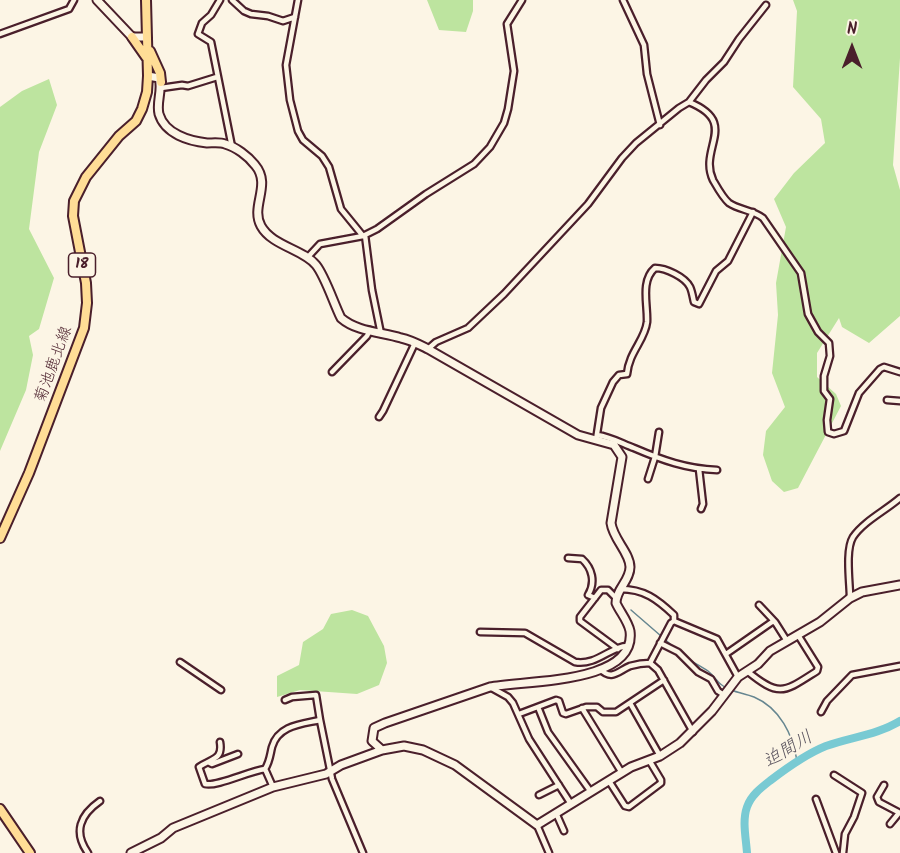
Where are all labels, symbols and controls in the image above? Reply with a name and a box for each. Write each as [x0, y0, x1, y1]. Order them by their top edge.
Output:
text: N [847, 17, 857, 42]
north arrow [822, 18, 882, 78]
road number: 18 [68, 253, 96, 277]
street label: 菊池鹿北線 [32, 324, 78, 406]
water label: 迫間川 [760, 728, 818, 774]

